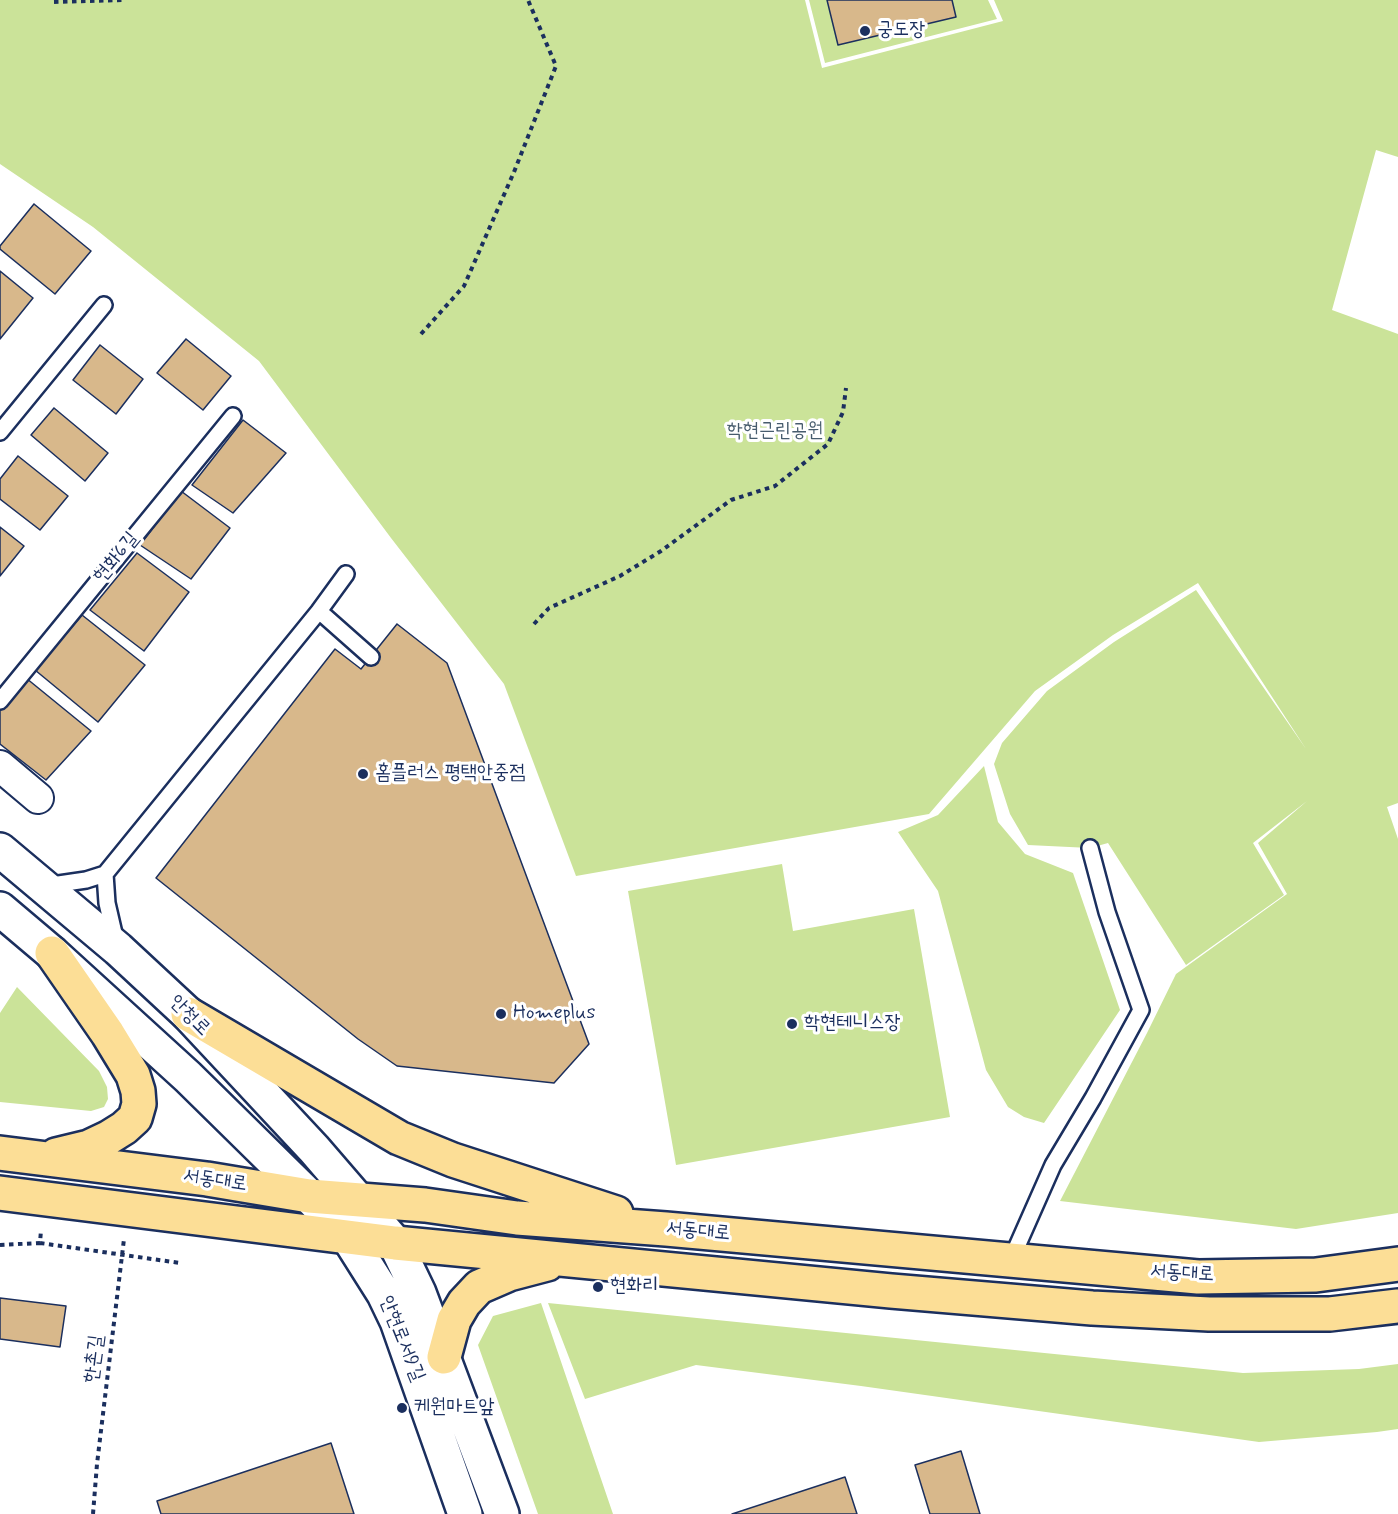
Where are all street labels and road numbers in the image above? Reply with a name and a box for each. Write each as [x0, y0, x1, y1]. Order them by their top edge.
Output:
street label: 현화6길 [89, 528, 145, 588]
street label: 안청로 [163, 990, 215, 1042]
street label: 서동대로 [181, 1165, 249, 1197]
street label: 서동대로 [665, 1217, 731, 1247]
street label: 서동대로 [1149, 1260, 1215, 1288]
street label: 안현로서9길 [373, 1293, 429, 1385]
street label: 한촌길 [80, 1334, 110, 1384]

